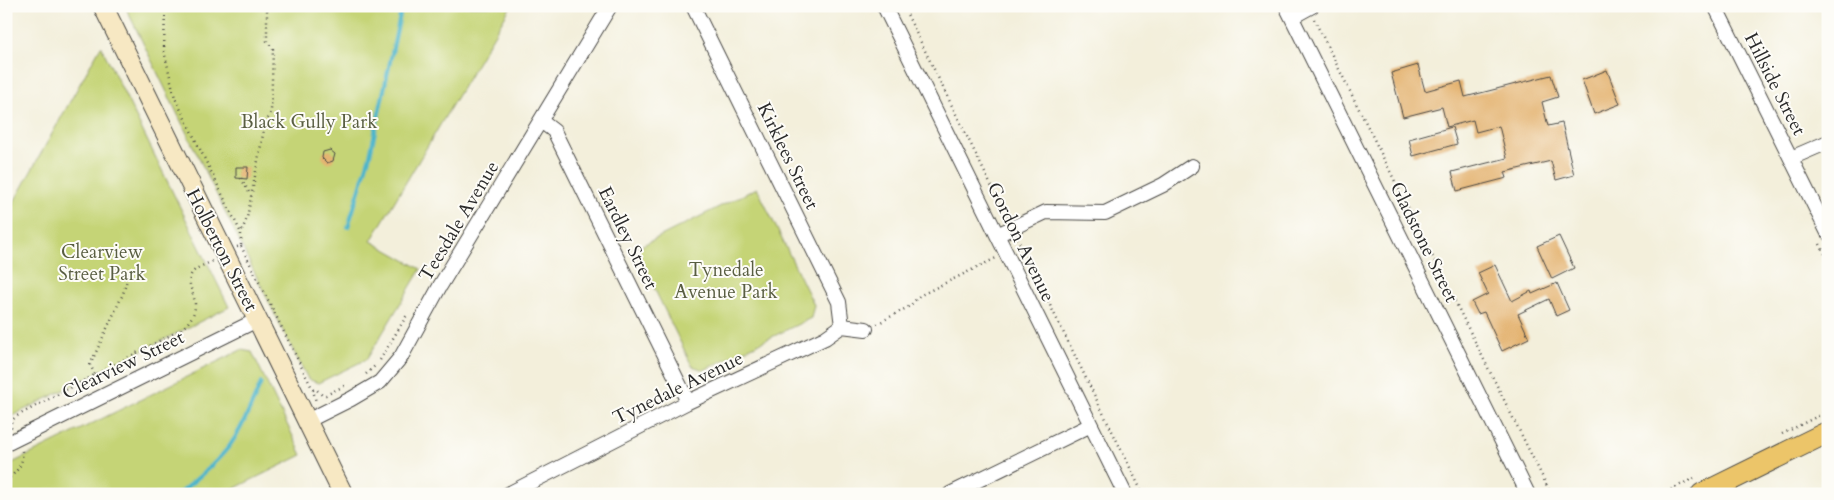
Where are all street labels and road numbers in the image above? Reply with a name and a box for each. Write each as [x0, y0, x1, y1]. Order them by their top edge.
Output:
street label: Hillside Street [1738, 28, 1812, 140]
street label: Kirklees Street [751, 98, 825, 214]
street label: Teesdale Avenue [413, 156, 505, 286]
street label: Gladstone Street [1384, 177, 1464, 307]
street label: Gordon Avenue [981, 178, 1061, 306]
street label: Eardley Street [592, 182, 664, 294]
street label: Holberton Street [180, 184, 264, 316]
street label: Clearview Street [58, 324, 188, 406]
street label: Tynedale Avenue [609, 345, 747, 431]

